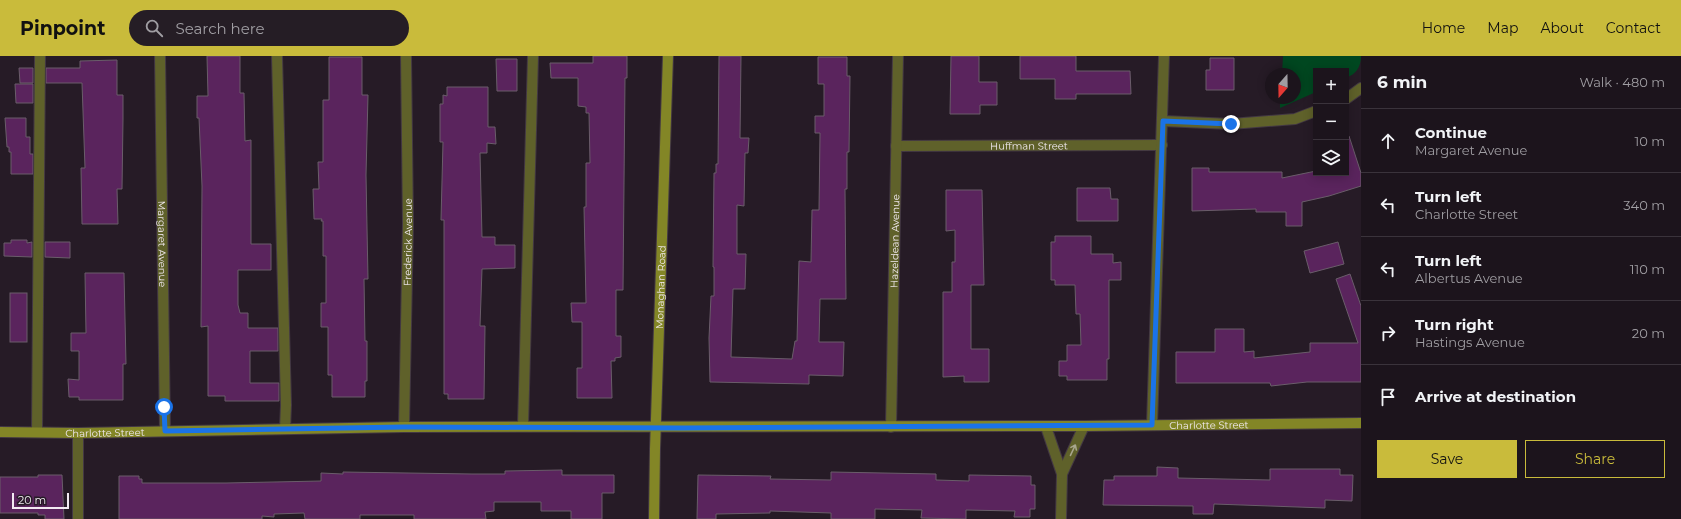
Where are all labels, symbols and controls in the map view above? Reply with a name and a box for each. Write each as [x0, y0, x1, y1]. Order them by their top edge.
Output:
search box [129, 10, 409, 46]
text: Pinpoint [20, 17, 105, 40]
icon: search [143, 17, 165, 39]
text: Search here [175, 19, 265, 38]
text: Home [1422, 19, 1465, 37]
text: Map [1487, 19, 1518, 37]
text: About [1540, 19, 1584, 37]
text: Contact [1606, 19, 1661, 37]
north arrow [1265, 68, 1301, 104]
map controls [1313, 68, 1349, 176]
button: + [1313, 68, 1349, 104]
text: 6 min [1377, 72, 1427, 92]
text: Walk · 480 m [1579, 74, 1665, 90]
button: − [1313, 104, 1349, 140]
route end [1222, 115, 1240, 133]
text: Continue [1415, 123, 1487, 142]
icon: ahead [1377, 130, 1399, 152]
text: 10 m [1635, 133, 1665, 149]
street label: Huffman Street [990, 139, 1068, 152]
button: layers [1313, 140, 1349, 176]
text: Margaret Avenue [1415, 142, 1527, 158]
text: Turn left [1415, 187, 1482, 206]
street label: Hazeldean Avenue [887, 194, 902, 288]
icon: left [1377, 194, 1399, 216]
text: 340 m [1623, 197, 1665, 213]
street label: Frederick Avenue [400, 198, 415, 286]
street label: Margaret Avenue [155, 201, 170, 287]
text: Charlotte Street [1415, 206, 1518, 222]
street label: Monaghan Road [652, 245, 668, 329]
text: Turn left [1415, 251, 1482, 270]
icon: left [1377, 258, 1399, 280]
text: 110 m [1630, 261, 1665, 277]
text: Albertus Avenue [1415, 270, 1523, 286]
text: Turn right [1415, 315, 1494, 334]
icon: right [1377, 322, 1399, 344]
text: 20 m [1632, 325, 1665, 341]
text: Hastings Avenue [1415, 334, 1525, 350]
icon: arrive [1377, 386, 1399, 408]
text: Arrive at destination [1415, 387, 1576, 406]
route start [155, 398, 173, 416]
street label: Charlotte Street [1169, 418, 1249, 432]
street label: Charlotte Street [65, 425, 145, 440]
button: Save [1377, 440, 1517, 478]
button: Share [1525, 440, 1665, 478]
one-way arrow [1070, 444, 1077, 456]
scale bar [12, 491, 69, 510]
text: 20 m [18, 493, 46, 507]

